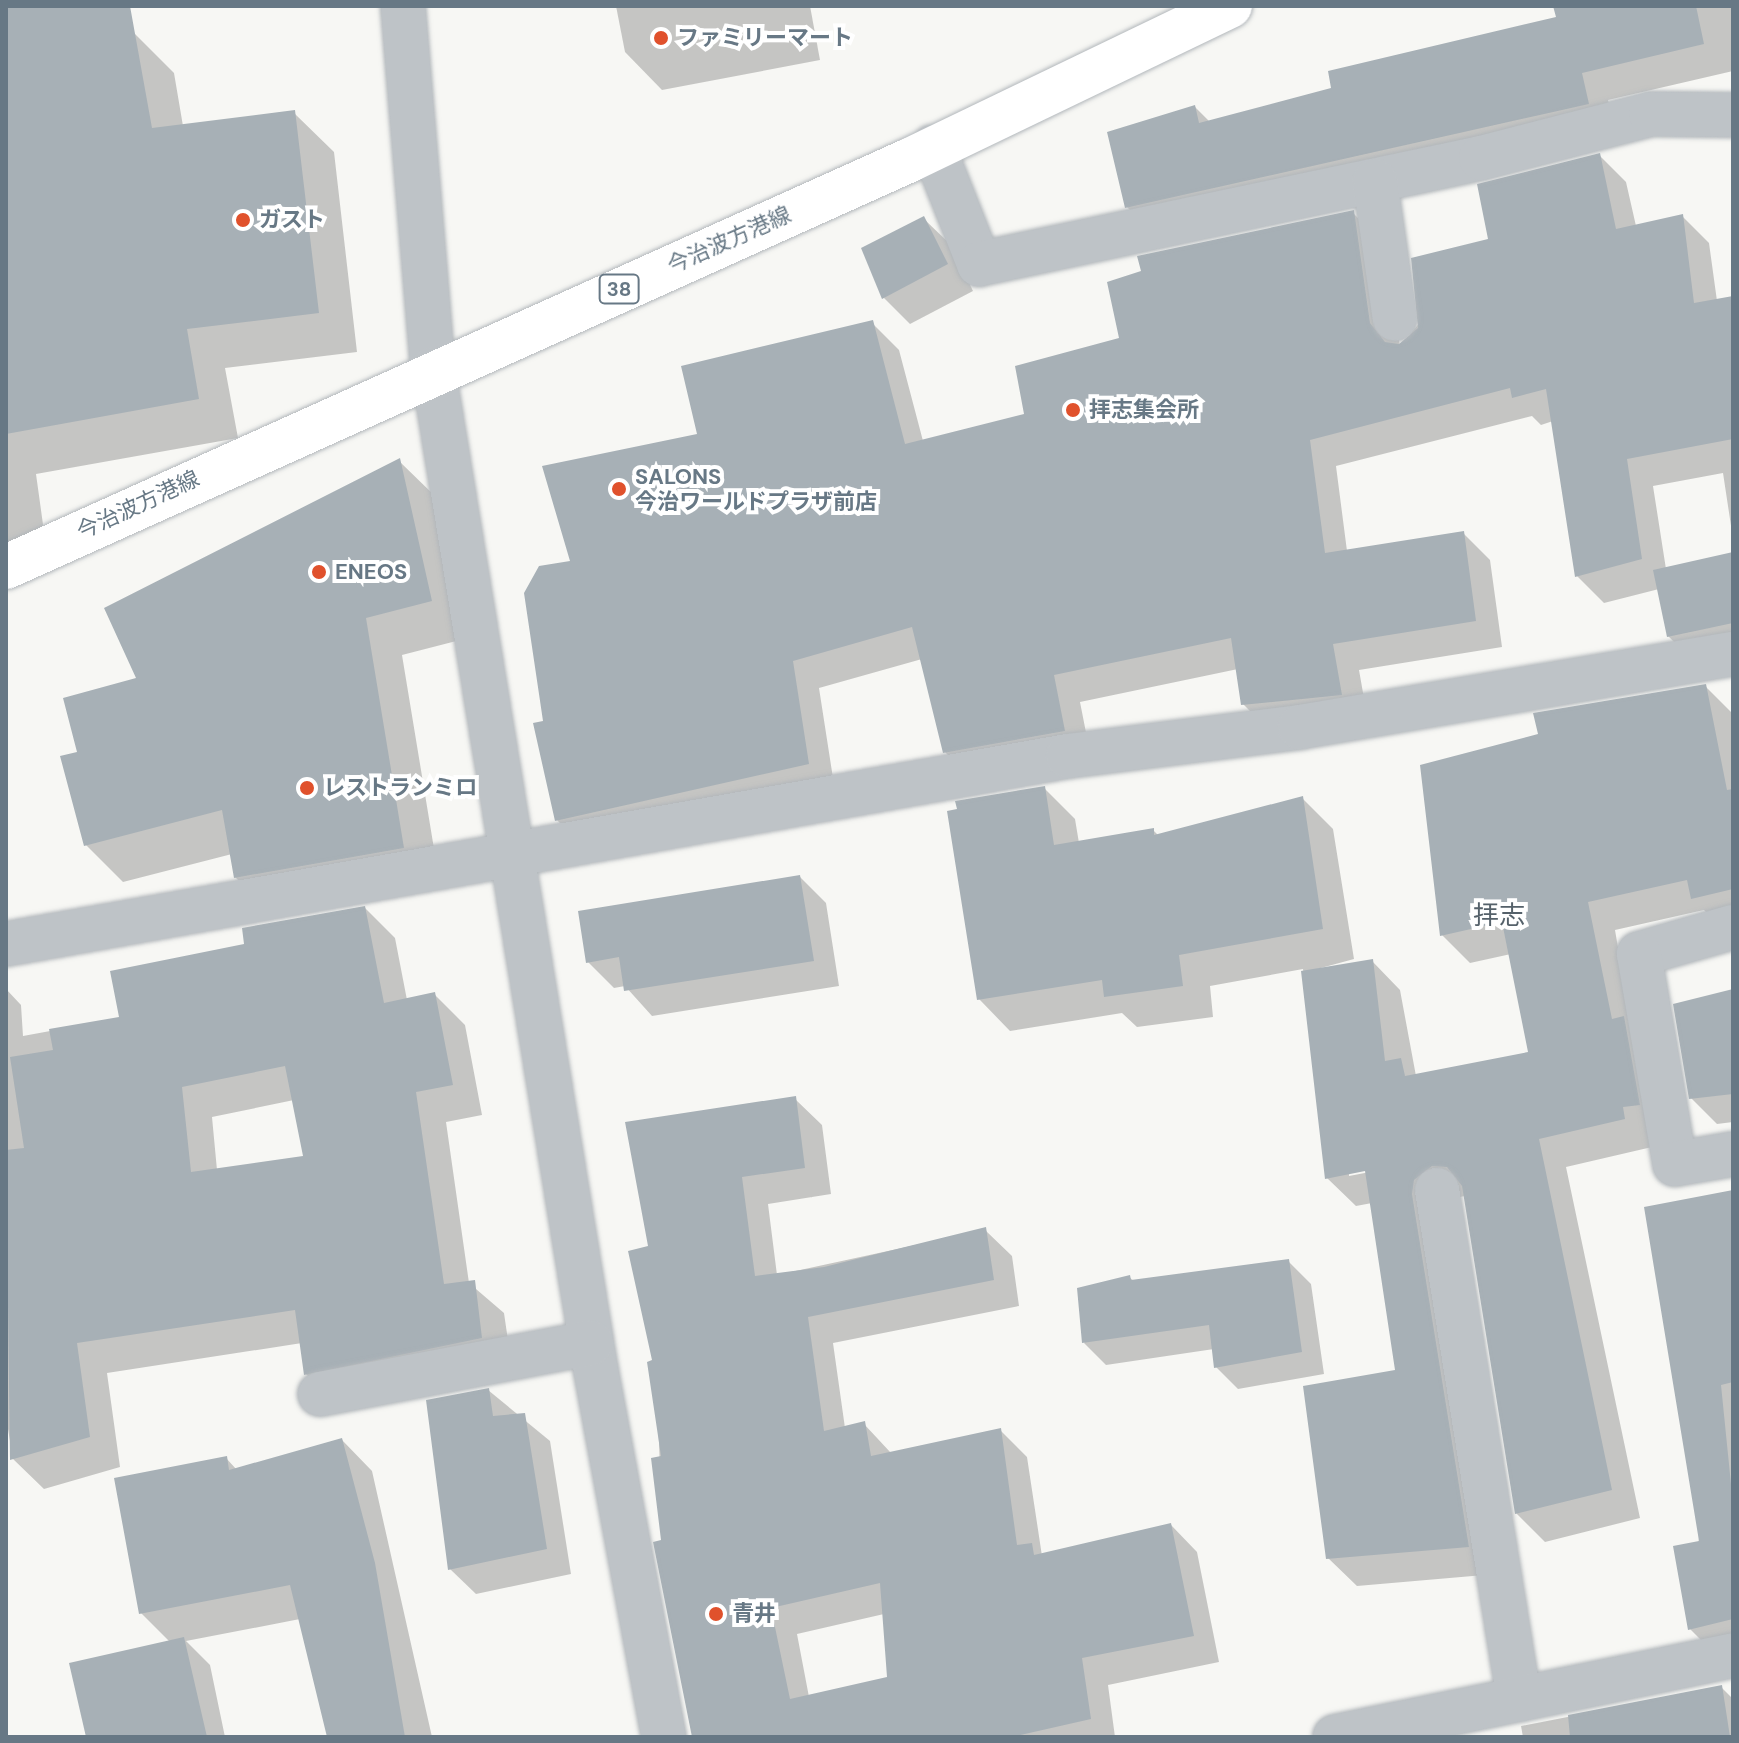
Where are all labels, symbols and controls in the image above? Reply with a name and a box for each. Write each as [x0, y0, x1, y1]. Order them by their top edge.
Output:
place label: ファミリーマート [677, 25, 853, 51]
marker: ファミリーマート [652, 29, 670, 47]
street label: 今治波方港線 [663, 201, 795, 279]
place label: ガスト [259, 207, 325, 233]
marker: ガスト [234, 211, 252, 229]
road number: 38 [597, 273, 641, 305]
place label: 拝志集会所 [1089, 397, 1199, 423]
marker: 拝志集会所 [1064, 401, 1082, 419]
place label: SALONS 今治ワールドプラザ前店 [635, 463, 877, 514]
street label: 今治波方港線 [73, 465, 203, 545]
marker: SALONS 今治ワールドプラザ前店 [610, 480, 628, 498]
place label: ENEOS [335, 559, 407, 585]
marker: ENEOS [310, 563, 328, 581]
place label: レストランミロ [323, 775, 477, 801]
marker: レストランミロ [298, 779, 316, 797]
district label: 拝志 [1473, 900, 1525, 932]
place label: 青井 [732, 1601, 776, 1627]
marker: 青井 [707, 1605, 725, 1623]

